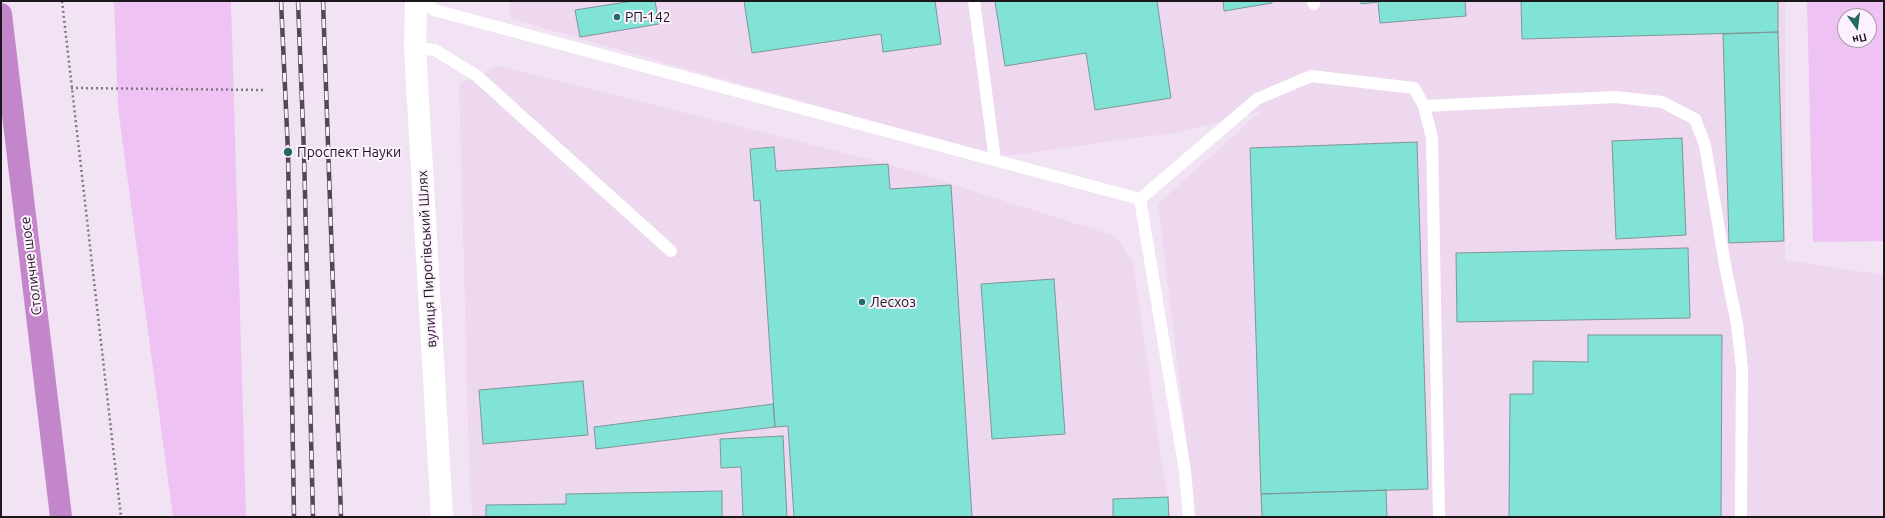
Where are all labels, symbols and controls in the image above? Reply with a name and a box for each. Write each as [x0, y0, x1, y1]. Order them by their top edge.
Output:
north arrow [1837, 8, 1877, 48]
place label: РП-142 [625, 9, 671, 25]
marker: РП-142 [612, 12, 622, 22]
text: Пн [1851, 31, 1868, 46]
place label: Проспект Науки [297, 144, 401, 160]
marker: Проспект Науки [282, 146, 294, 158]
street label: вулиця Пирогівський Шлях [414, 170, 440, 348]
street label: Столичне шосе [17, 216, 45, 316]
place label: Лесхоз [870, 294, 916, 310]
marker: Лесхоз [857, 297, 867, 307]

